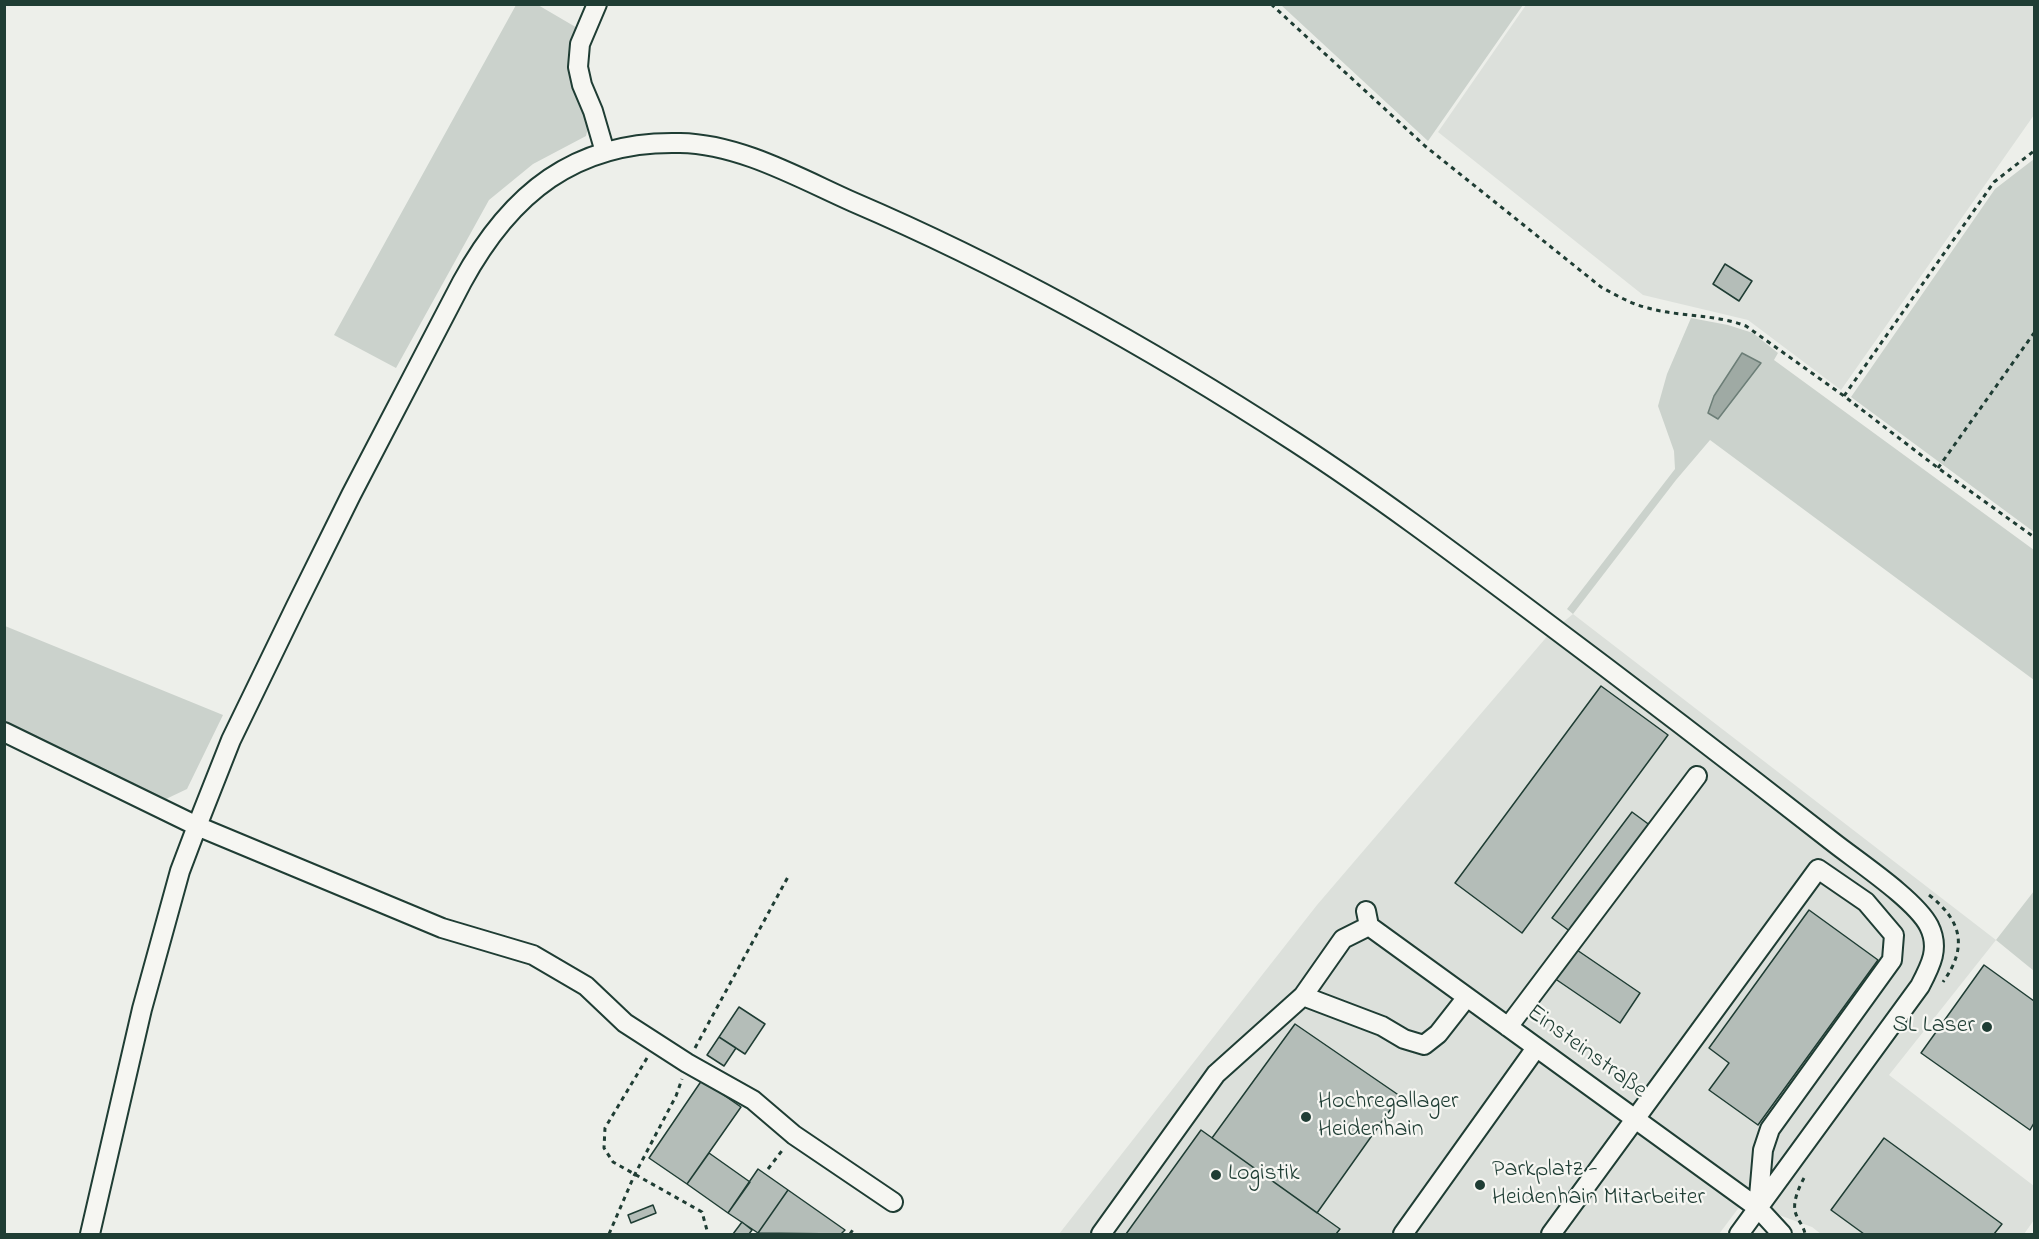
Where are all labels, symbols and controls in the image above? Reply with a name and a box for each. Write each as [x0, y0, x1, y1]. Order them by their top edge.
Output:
street label: Einsteinstraße [1520, 1000, 1652, 1106]
place label: SL Laser [1892, 1013, 1975, 1041]
marker: SL Laser [1980, 1020, 1994, 1034]
place label: Hochregallager Heidenhain [1318, 1089, 1458, 1145]
marker: Hochregallager Heidenhain [1299, 1110, 1313, 1124]
place label: Parkplatz - Heidenhain Mitarbeiter [1492, 1157, 1705, 1213]
place label: Logistik [1228, 1161, 1300, 1189]
marker: Logistik [1209, 1168, 1223, 1182]
marker: Parkplatz - Heidenhain Mitarbeiter [1473, 1178, 1487, 1192]

